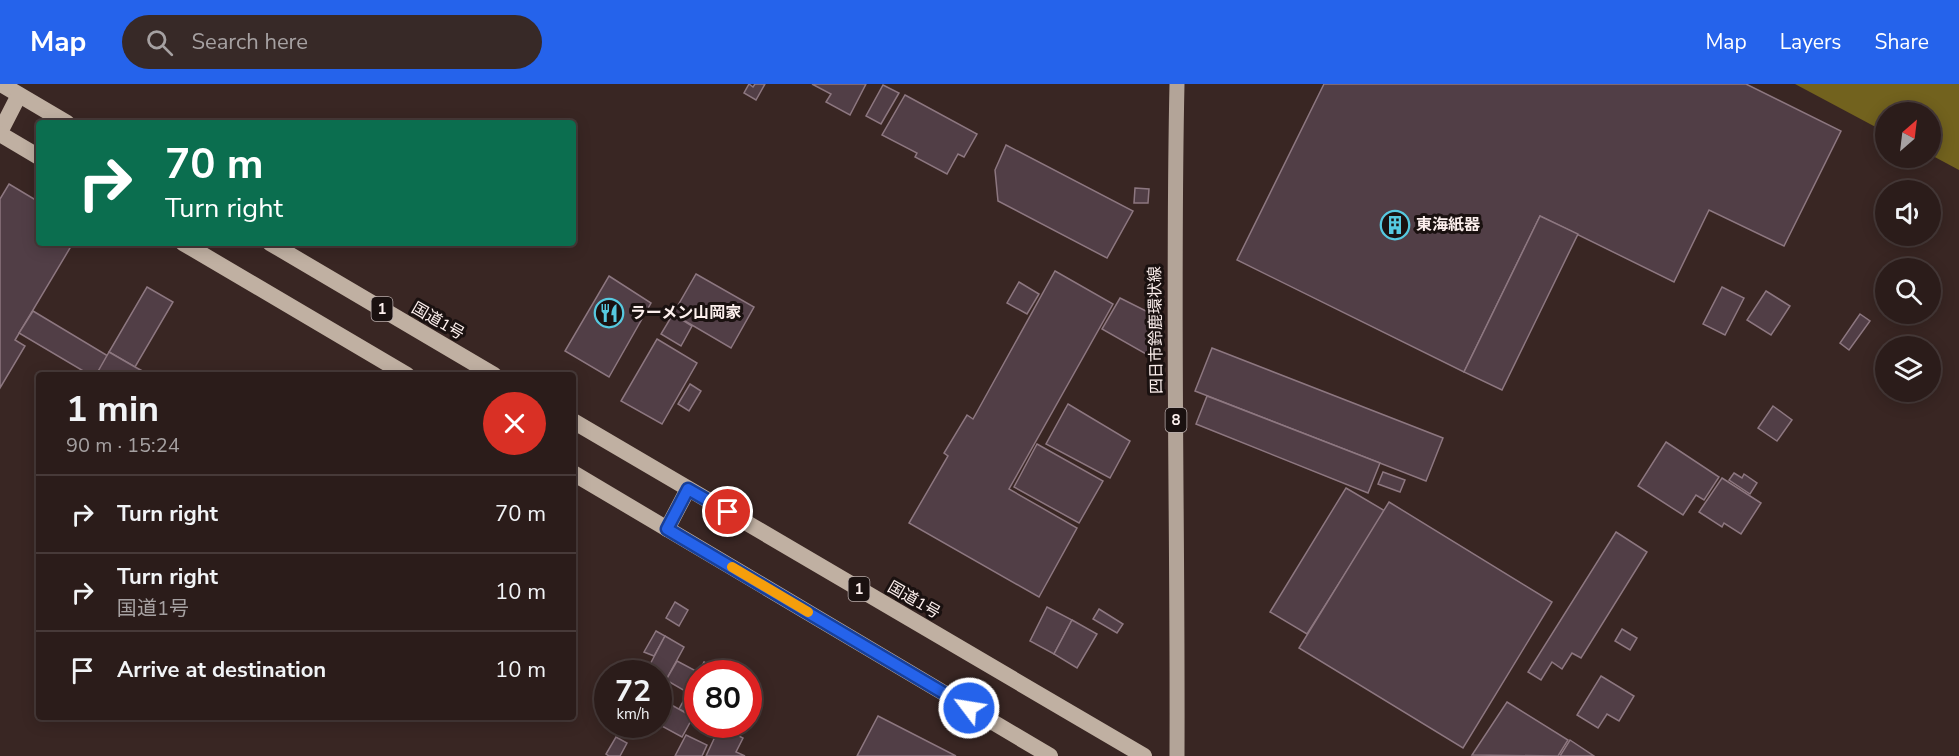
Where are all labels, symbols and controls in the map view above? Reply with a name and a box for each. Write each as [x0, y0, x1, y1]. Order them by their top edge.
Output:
search box [122, 15, 542, 69]
text: Map [30, 23, 86, 61]
icon: search [143, 26, 176, 59]
text: Search here [191, 27, 308, 57]
text: Map [1705, 28, 1747, 56]
text: Layers [1780, 28, 1841, 56]
text: Share [1874, 28, 1929, 56]
north arrow [1875, 102, 1941, 168]
map controls [1875, 102, 1941, 402]
text: 70 m [165, 136, 264, 193]
icon: right [66, 144, 144, 222]
button: sound [1875, 180, 1941, 246]
text: Turn right [165, 190, 283, 227]
building icon: 東海紙器 [1379, 209, 1411, 241]
place label: 東海紙器 [1416, 214, 1481, 236]
button: search [1875, 258, 1941, 324]
street label: 四日市鈴鹿環状線 [1144, 266, 1168, 394]
road number: 1 [372, 297, 392, 321]
street label: 国道1号 [408, 297, 468, 345]
restaurant icon: ラーメン山岡家 [593, 297, 625, 329]
place label: ラーメン山岡家 [630, 302, 741, 324]
button: layers [1875, 336, 1941, 402]
text: 1 min [66, 385, 159, 434]
button: close [483, 392, 546, 455]
road number: 8 [1166, 408, 1186, 432]
text: 90 m · 15:24 [66, 432, 180, 459]
pin [702, 486, 753, 537]
icon: arrive [711, 495, 744, 528]
icon: right [66, 498, 99, 531]
text: Turn right [117, 499, 218, 529]
text: 70 m [495, 499, 546, 529]
text: Turn right [117, 562, 218, 592]
icon: right [66, 576, 99, 609]
street label: 国道1号 [884, 576, 944, 624]
text: 10 m [495, 577, 546, 607]
road number: 1 [848, 577, 870, 601]
text: 国道1号 [117, 595, 189, 622]
icon: arrive [66, 654, 99, 687]
text: Arrive at destination [117, 655, 326, 685]
text: 10 m [495, 655, 546, 685]
speed limit sign: 80 [684, 660, 762, 738]
text: 72 [615, 671, 651, 712]
position arrow [937, 676, 1001, 740]
text: km/h [616, 704, 650, 724]

